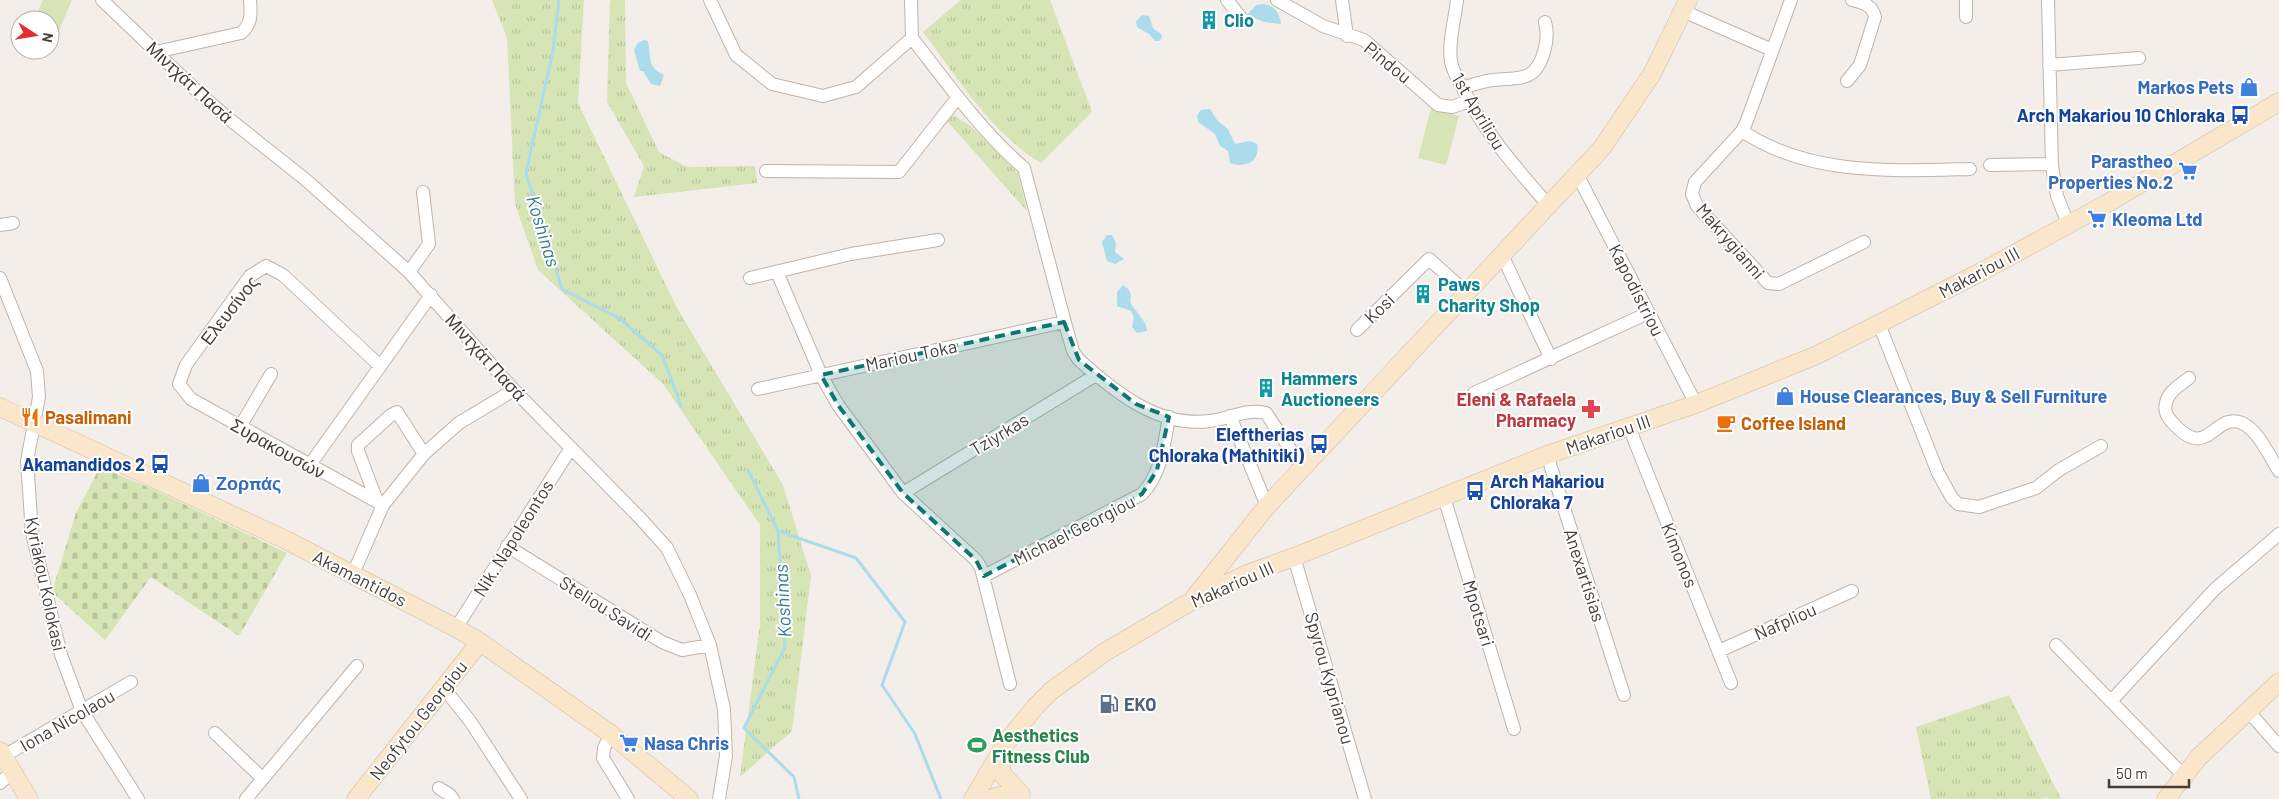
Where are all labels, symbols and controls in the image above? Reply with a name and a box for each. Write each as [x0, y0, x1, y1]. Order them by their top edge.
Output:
building icon: Clio [1198, 9, 1220, 31]
place label: Clio [1224, 9, 1254, 31]
north arrow [10, 10, 60, 60]
text: N [39, 31, 57, 44]
street label: Μιντχάτ Πασά [142, 36, 238, 128]
street label: Pindou [1360, 36, 1416, 88]
street label: 1st Apriliou [1448, 69, 1510, 153]
place label: Markos Pets [2138, 76, 2234, 98]
shop icon: Markos Pets [2238, 76, 2260, 98]
place label: Arch Makariou 10 Chloraka [2017, 104, 2225, 126]
bus stop icon: Arch Makariou 10 Chloraka [2229, 104, 2251, 126]
place label: Parastheo Properties No.2 [2048, 150, 2173, 193]
supermarket icon: Parastheo Properties No.2 [2177, 160, 2199, 182]
water label: Koshinas [522, 193, 566, 270]
street label: Makrygianni [1692, 199, 1770, 283]
supermarket icon: Kleoma Ltd [2086, 208, 2108, 230]
place label: Kleoma Ltd [2112, 208, 2203, 230]
street label: Kapodistriou [1604, 240, 1670, 340]
street label: Makariou III [1935, 242, 2023, 302]
street label: Ελευσίνος [195, 271, 263, 349]
place label: Paws Charity Shop [1438, 273, 1540, 316]
building icon: Paws Charity Shop [1412, 283, 1434, 305]
street label: Kosi [1359, 288, 1399, 328]
street label: Μιντχάτ Πασά [441, 309, 531, 405]
street label: Mariou Toka [863, 335, 959, 375]
place label: Hammers Auctioneers [1281, 367, 1379, 410]
building icon: Hammers Auctioneers [1255, 377, 1277, 399]
shop icon: House Clearances, Buy & Sell Furniture [1774, 385, 1796, 407]
place label: House Clearances, Buy & Sell Furniture [1800, 385, 2108, 407]
place label: Eleni & Rafaela Pharmacy [1457, 388, 1576, 431]
pharmacy icon: Eleni & Rafaela Pharmacy [1580, 398, 1602, 420]
restaurant icon: Pasalimani [19, 406, 41, 428]
place label: Pasalimani [45, 406, 132, 428]
street label: Tziyrkas [966, 408, 1032, 460]
street label: Makariou III [1563, 409, 1653, 459]
cafe icon: Coffee Island [1715, 412, 1737, 434]
place label: Coffee Island [1741, 412, 1846, 434]
street label: Συρακουσών [227, 413, 329, 483]
place label: Eleftherias Chloraka (Mathitiki) [1149, 423, 1305, 466]
bus stop icon: Eleftherias Chloraka (Mathitiki) [1308, 433, 1330, 455]
place label: Akamandidos 2 [22, 453, 145, 475]
bus stop icon: Akamandidos 2 [149, 453, 171, 475]
place label: Arch Makariou Chloraka 7 [1490, 470, 1604, 513]
shop icon: Ζορπάς [190, 472, 212, 494]
place label: Ζορπάς [216, 472, 281, 494]
street label: Nik. Napoleontos [468, 476, 558, 600]
bus stop icon: Arch Makariou Chloraka 7 [1464, 480, 1486, 502]
street label: Michael Georgiou [1010, 490, 1138, 570]
street label: Kyriakou Kolokasi [21, 515, 71, 653]
street label: Kimonos [1657, 519, 1703, 591]
street label: Anexartisias [1560, 526, 1610, 624]
street label: Akamantidos [309, 545, 411, 611]
street label: Makariou III [1187, 556, 1277, 612]
water label: Koshinas [769, 564, 795, 638]
street label: Steliou Savidi [556, 571, 656, 645]
street label: Mpotsari [1459, 577, 1499, 649]
street label: Nafpliou [1750, 598, 1820, 644]
street label: Spyrou Kyprianou [1301, 609, 1359, 747]
street label: Neofytou Georgiou [364, 656, 472, 784]
street label: Iona Nicolaou [16, 684, 118, 756]
fuel station icon: EKO [1098, 693, 1120, 715]
place label: EKO [1124, 693, 1156, 715]
place label: Aesthetics Fitness Club [992, 724, 1090, 767]
supermarket icon: Nasa Chris [618, 732, 640, 754]
place label: Nasa Chris [644, 732, 729, 754]
sports icon: Aesthetics Fitness Club [966, 734, 988, 756]
scale bar [2109, 756, 2189, 788]
text: 50 m [2116, 764, 2148, 782]

